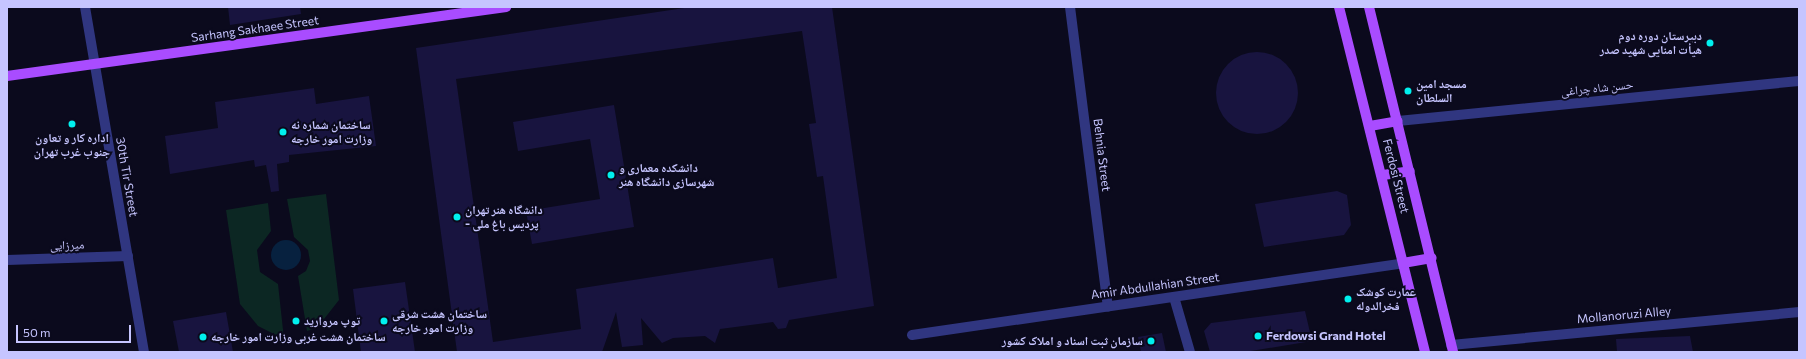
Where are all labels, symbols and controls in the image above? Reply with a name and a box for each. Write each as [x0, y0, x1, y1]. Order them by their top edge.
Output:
street label: Sarhang Sakhaee Street [190, 13, 320, 45]
place label: دبیرستان دوره دوم هیأت امنایی شهید صدر [1600, 29, 1702, 57]
marker: دبیرستان دوره دوم هیأت امنایی شهید صدر [1705, 38, 1715, 48]
place label: مسجد امین السلطان [1416, 77, 1467, 105]
street label: حسن شاه چراغی [1560, 77, 1634, 99]
marker: مسجد امین السلطان [1403, 86, 1413, 96]
place label: ساختمان شماره نه وزارت امور خارجه [291, 118, 372, 146]
street label: Behnia Street [1090, 118, 1114, 192]
marker: اداره کار و تعاون جنوب غرب تهران [67, 119, 77, 129]
marker: ساختمان شماره نه وزارت امور خارجه [278, 127, 288, 137]
place label: اداره کار و تعاون جنوب غرب تهران [34, 131, 110, 159]
street label: 30th Tir Street [113, 136, 141, 218]
street label: Ferdosi Street [1380, 137, 1412, 215]
place label: دانشکده معماری و شهرسازی دانشگاه هنر [619, 161, 714, 189]
marker: دانشکده معماری و شهرسازی دانشگاه هنر [606, 170, 616, 180]
place label: دانشگاه هنر تهران - پردیس باغ ملی [465, 203, 543, 231]
marker: دانشگاه هنر تهران - پردیس باغ ملی [452, 212, 462, 222]
street label: میرزایی [50, 237, 84, 253]
street label: Amir Abdullahian Street [1090, 270, 1220, 302]
place label: عمارت کوشک فخرالدوله [1356, 285, 1416, 313]
marker: عمارت کوشک فخرالدوله [1343, 294, 1353, 304]
street label: Mollanoruzi Alley [1576, 304, 1672, 326]
place label: ساختمان هشت شرقی وزارت امور خارجه [392, 307, 487, 335]
place label: توپ مروارید [304, 314, 360, 328]
marker: توپ مروارید [291, 316, 301, 326]
marker: ساختمان هشت شرقی وزارت امور خارجه [379, 316, 389, 326]
scale bar [18, 317, 133, 343]
text: 50 m [23, 325, 51, 339]
place label: Ferdowsi Grand Hotel [1266, 329, 1386, 343]
place label: ساختمان هشت غربی وزارت امور خارجه [211, 330, 386, 344]
marker: Ferdowsi Grand Hotel [1253, 331, 1263, 341]
marker: ساختمان هشت غربی وزارت امور خارجه [198, 332, 208, 342]
place label: سازمان ثبت اسناد و املاک کشور [1002, 334, 1143, 348]
marker: سازمان ثبت اسناد و املاک کشور [1146, 336, 1156, 346]

